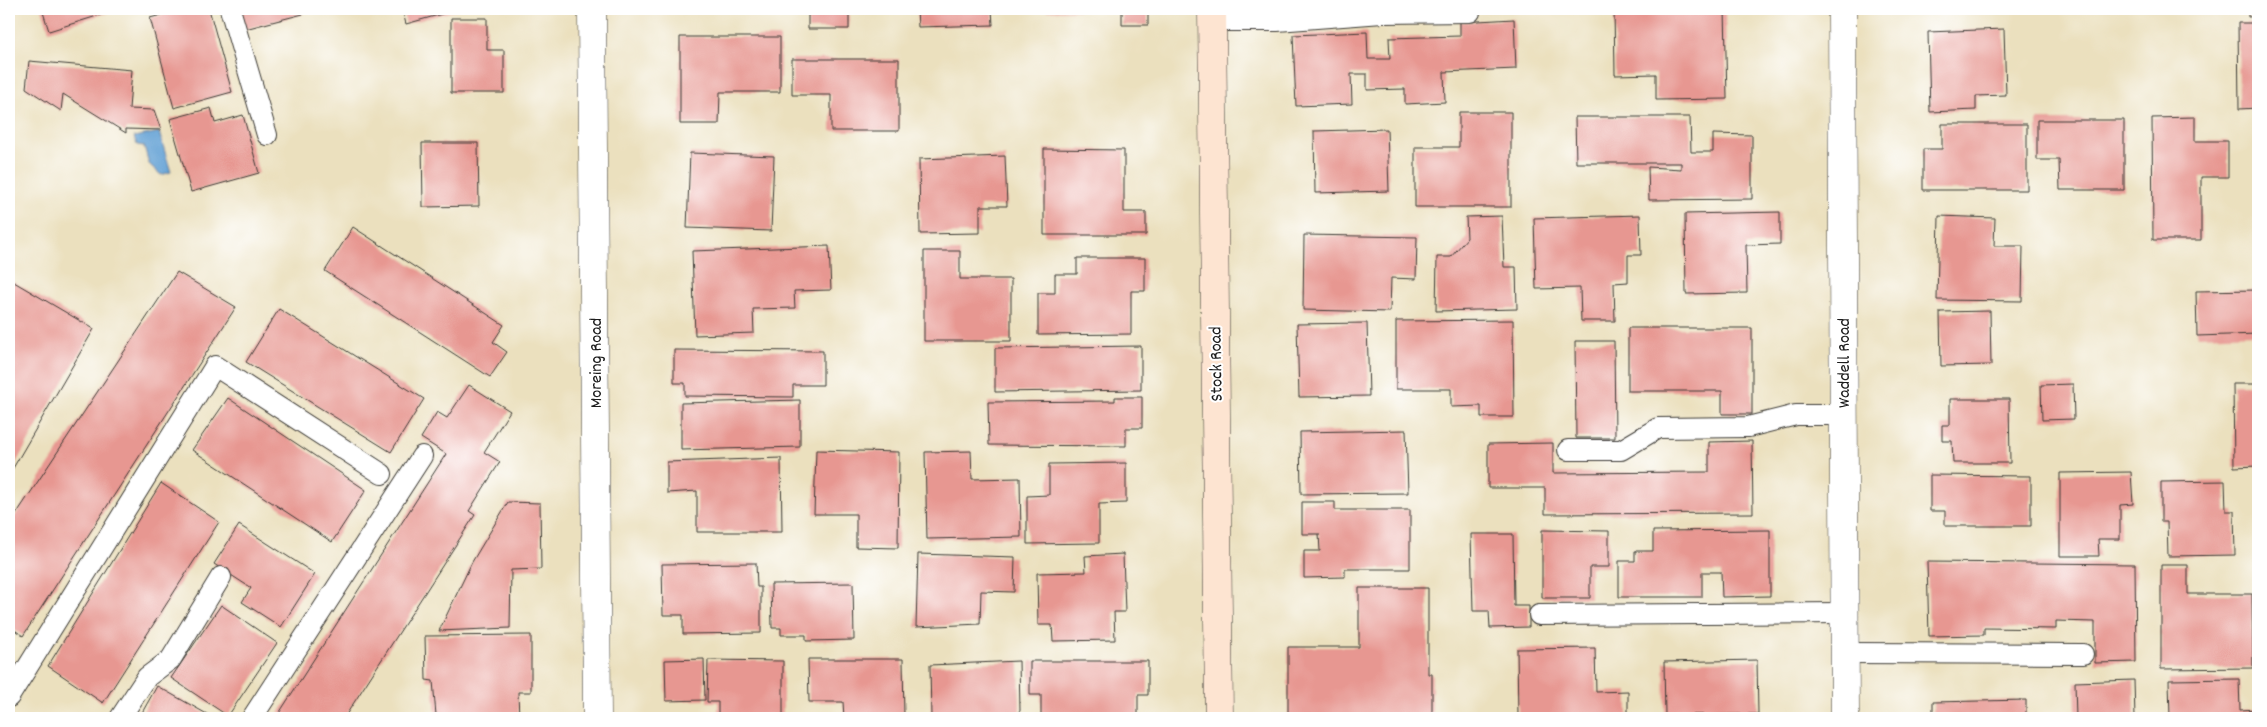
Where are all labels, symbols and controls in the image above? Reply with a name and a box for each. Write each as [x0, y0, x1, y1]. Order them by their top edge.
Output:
street label: Moreing Road [585, 318, 610, 408]
street label: Waddell Road [1833, 318, 1858, 408]
street label: Stock Road [1204, 326, 1231, 402]

